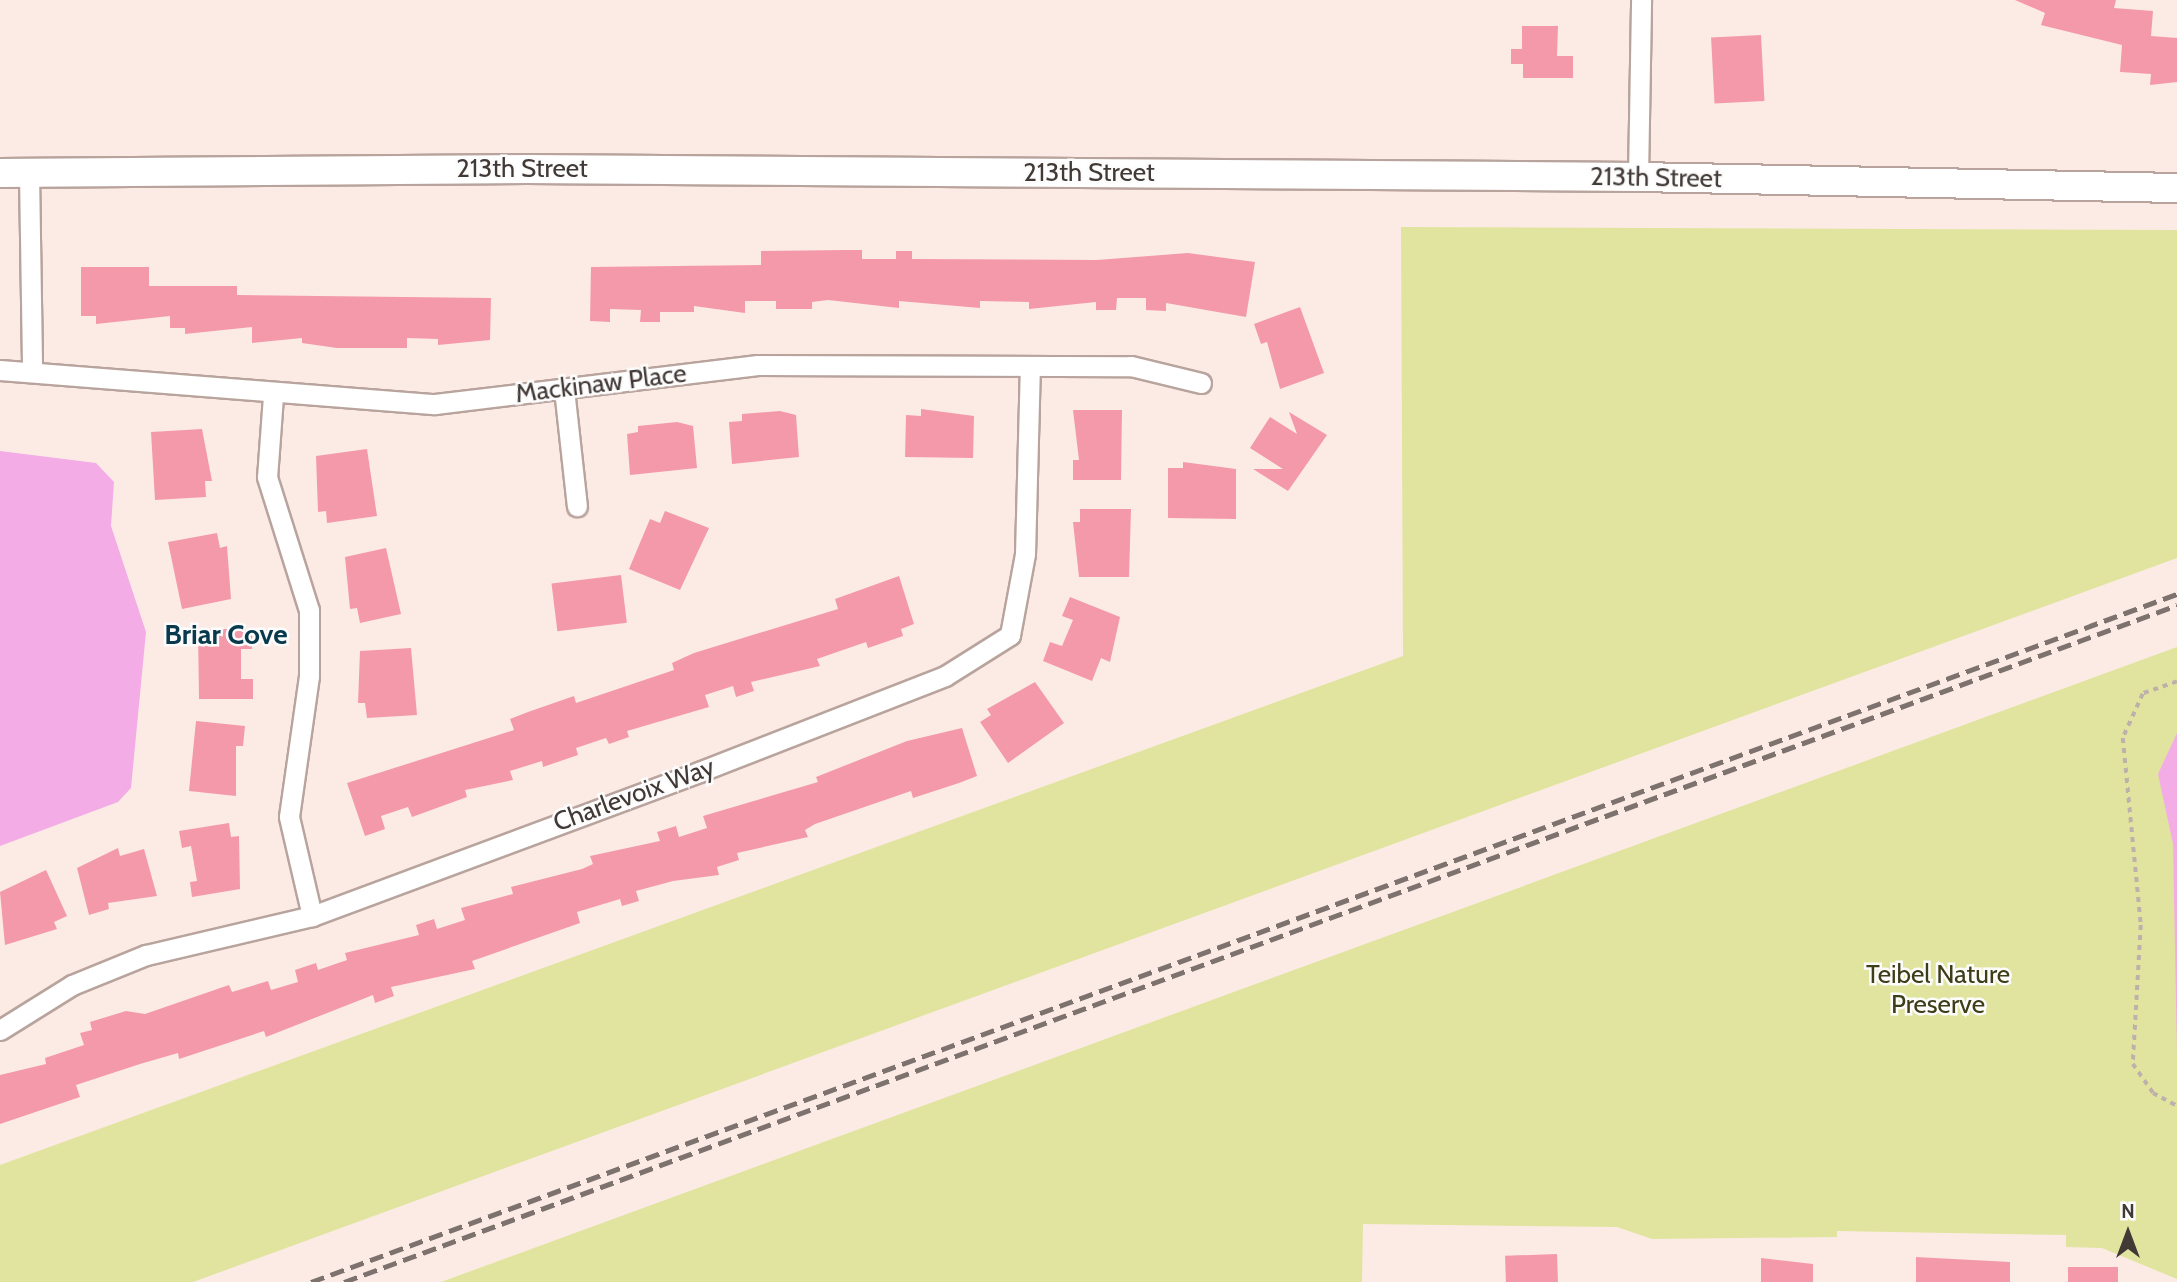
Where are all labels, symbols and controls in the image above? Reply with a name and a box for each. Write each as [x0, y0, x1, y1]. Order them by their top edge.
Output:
street label: 213th Street [456, 153, 588, 185]
street label: 213th Street [1023, 157, 1155, 189]
street label: 213th Street [1590, 161, 1722, 195]
street label: Mackinaw Place [514, 358, 688, 410]
district label: Briar Cove [164, 617, 288, 651]
street label: Charlevoix Way [549, 751, 719, 839]
park label: Teibel Nature Preserve [1866, 959, 2010, 1020]
north arrow [2093, 1198, 2163, 1268]
text: N [2121, 1200, 2135, 1223]

